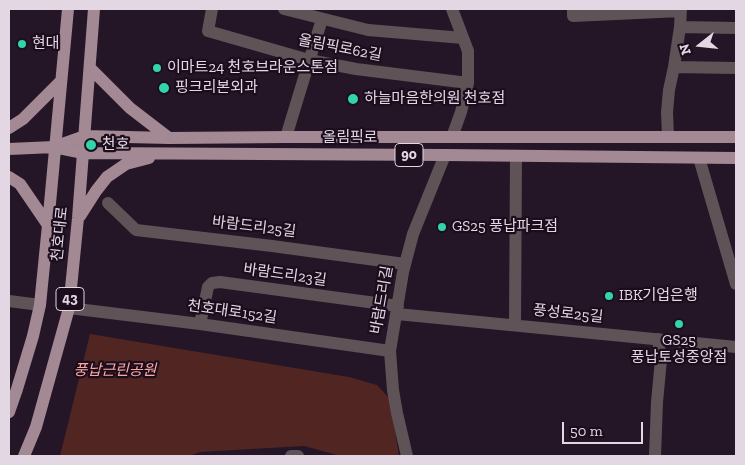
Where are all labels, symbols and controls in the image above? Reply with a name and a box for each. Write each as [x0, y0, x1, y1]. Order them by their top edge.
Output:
north arrow [675, 20, 725, 70]
street label: 올림픽로62길 [297, 31, 383, 65]
place label: 현대 [32, 35, 60, 53]
marker: 현대 [16, 38, 28, 50]
text: N [675, 42, 695, 57]
place label: 이마트24 천호브라운스톤점 [167, 59, 338, 77]
marker: 이마트24 천호브라운스톤점 [151, 62, 163, 74]
place label: 핑크리본외과 [175, 79, 258, 97]
marker: 핑크리본외과 [157, 81, 171, 95]
place label: 하늘마음한의원 천호점 [364, 90, 505, 108]
marker: 하늘마음한의원 천호점 [346, 92, 360, 106]
street label: 올림픽로 [322, 129, 378, 147]
place label: 천호 [102, 136, 130, 154]
marker: 천호 [84, 138, 98, 152]
road number: 90 [395, 144, 423, 166]
street label: 천호대로 [48, 206, 72, 262]
street label: 바람드리25길 [211, 213, 297, 241]
place label: GS25 풍납파크점 [452, 218, 558, 236]
marker: GS25 풍납파크점 [436, 221, 448, 233]
street label: 바람드리23길 [242, 260, 328, 290]
street label: 바람드리길 [367, 264, 397, 336]
place label: IBK기업은행 [619, 287, 698, 305]
road number: 43 [56, 288, 84, 310]
marker: IBK기업은행 [603, 290, 615, 302]
street label: 천호대로152길 [186, 297, 278, 327]
street label: 풍성로25길 [532, 301, 604, 327]
marker: GS25 풍납토성중앙점 [673, 318, 685, 330]
place label: GS25 풍납토성중앙점 [631, 332, 727, 367]
park label: 풍납근린공원 [74, 362, 156, 380]
scale bar [565, 412, 646, 444]
text: 50 m [570, 422, 603, 440]

